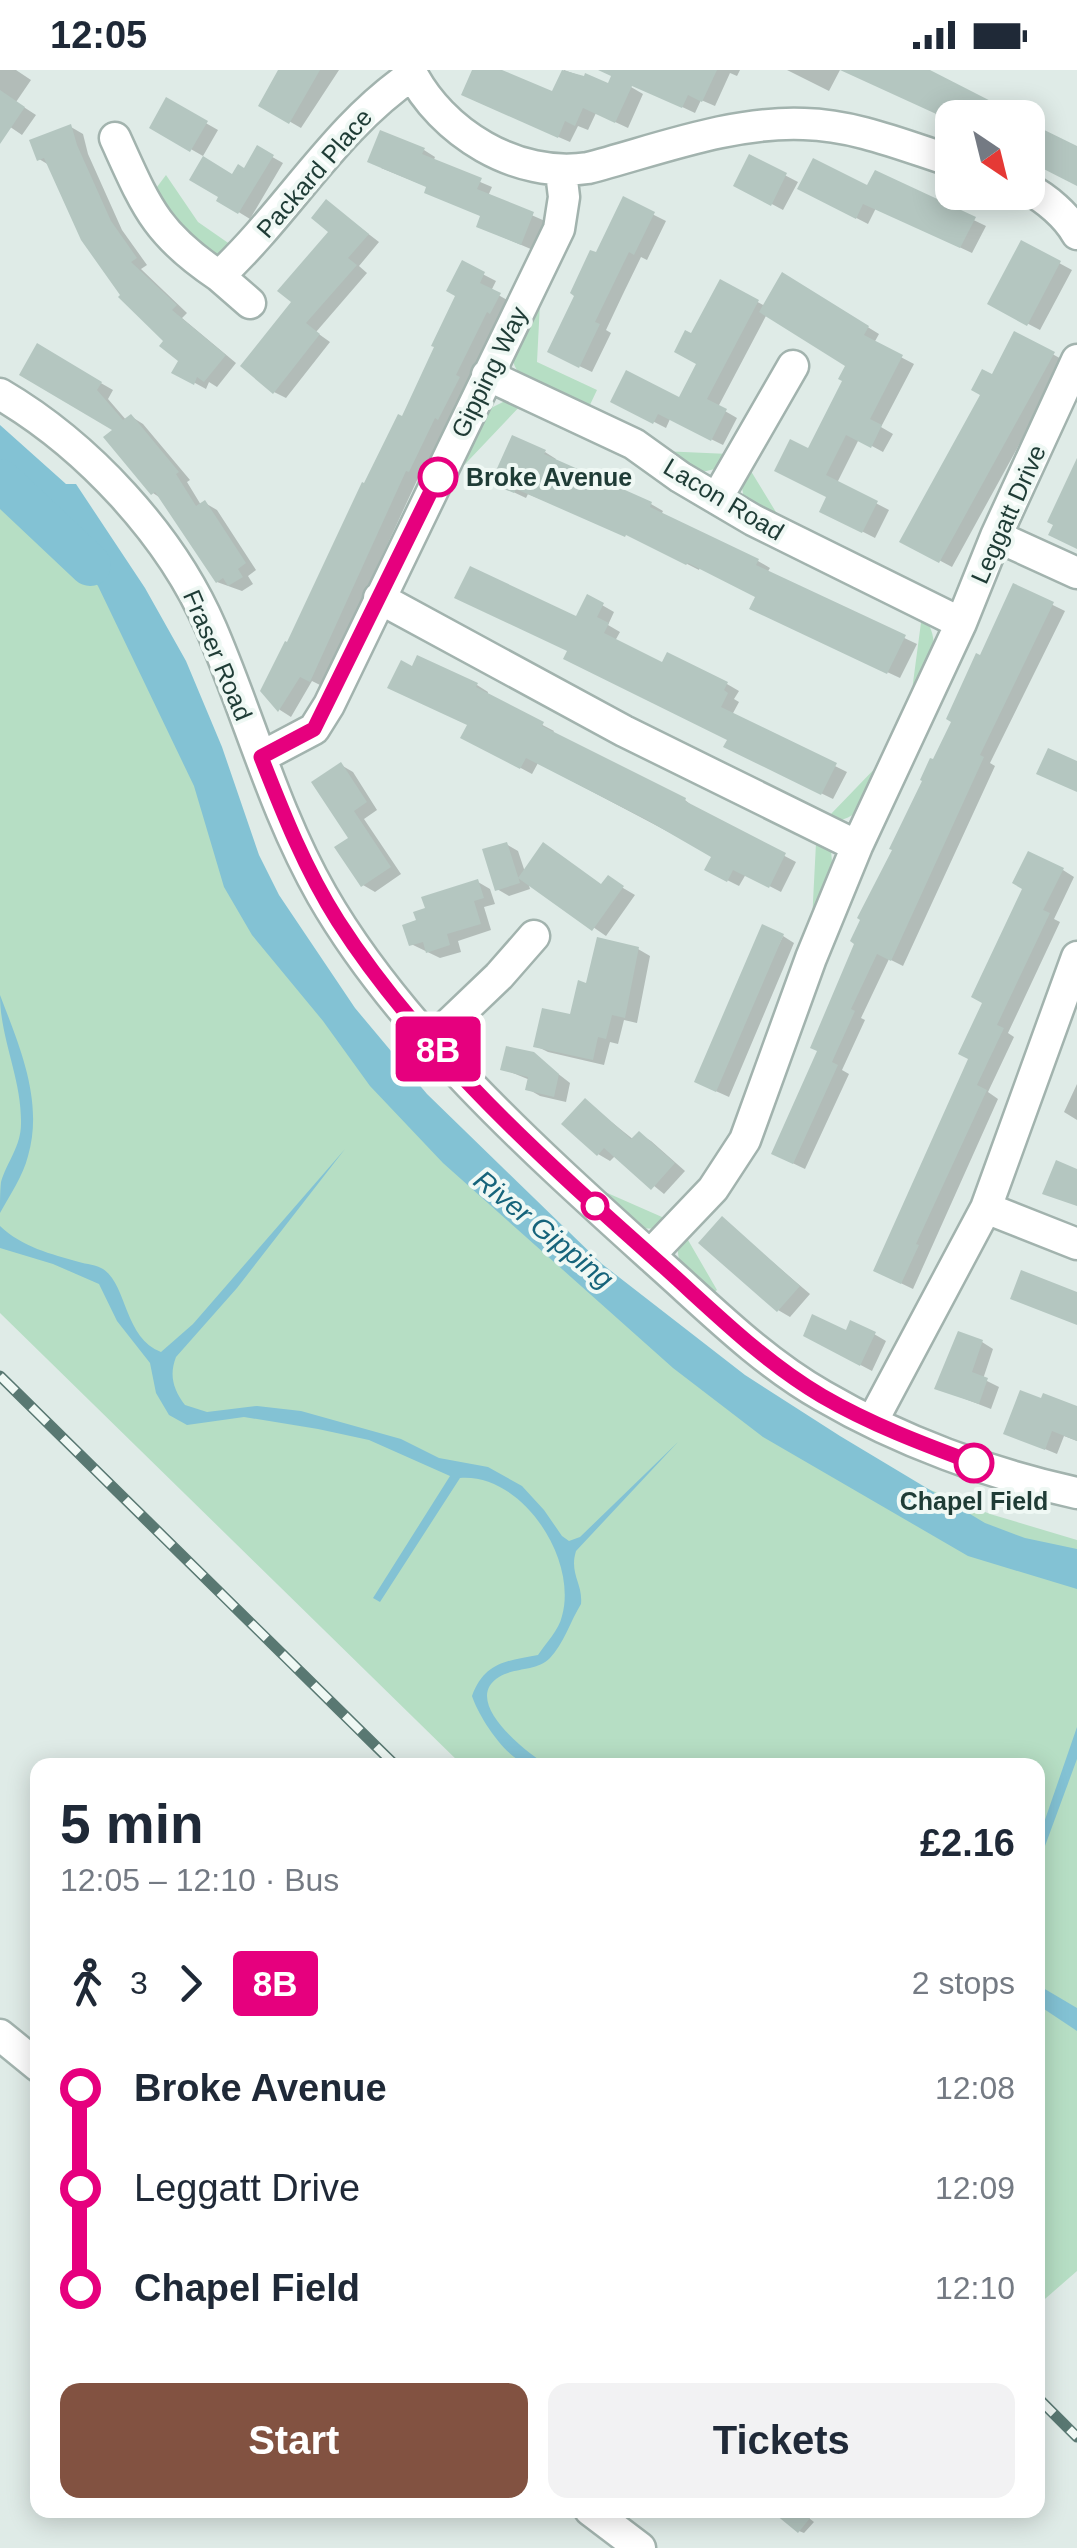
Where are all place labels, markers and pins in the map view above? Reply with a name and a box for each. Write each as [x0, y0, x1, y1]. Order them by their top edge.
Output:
marker: Broke Avenue [419, 458, 457, 496]
place label: Broke Avenue [466, 463, 632, 491]
unlabelled marker [582, 1193, 608, 1219]
marker: Chapel Field [955, 1444, 993, 1482]
place label: Chapel Field [900, 1487, 1048, 1515]

